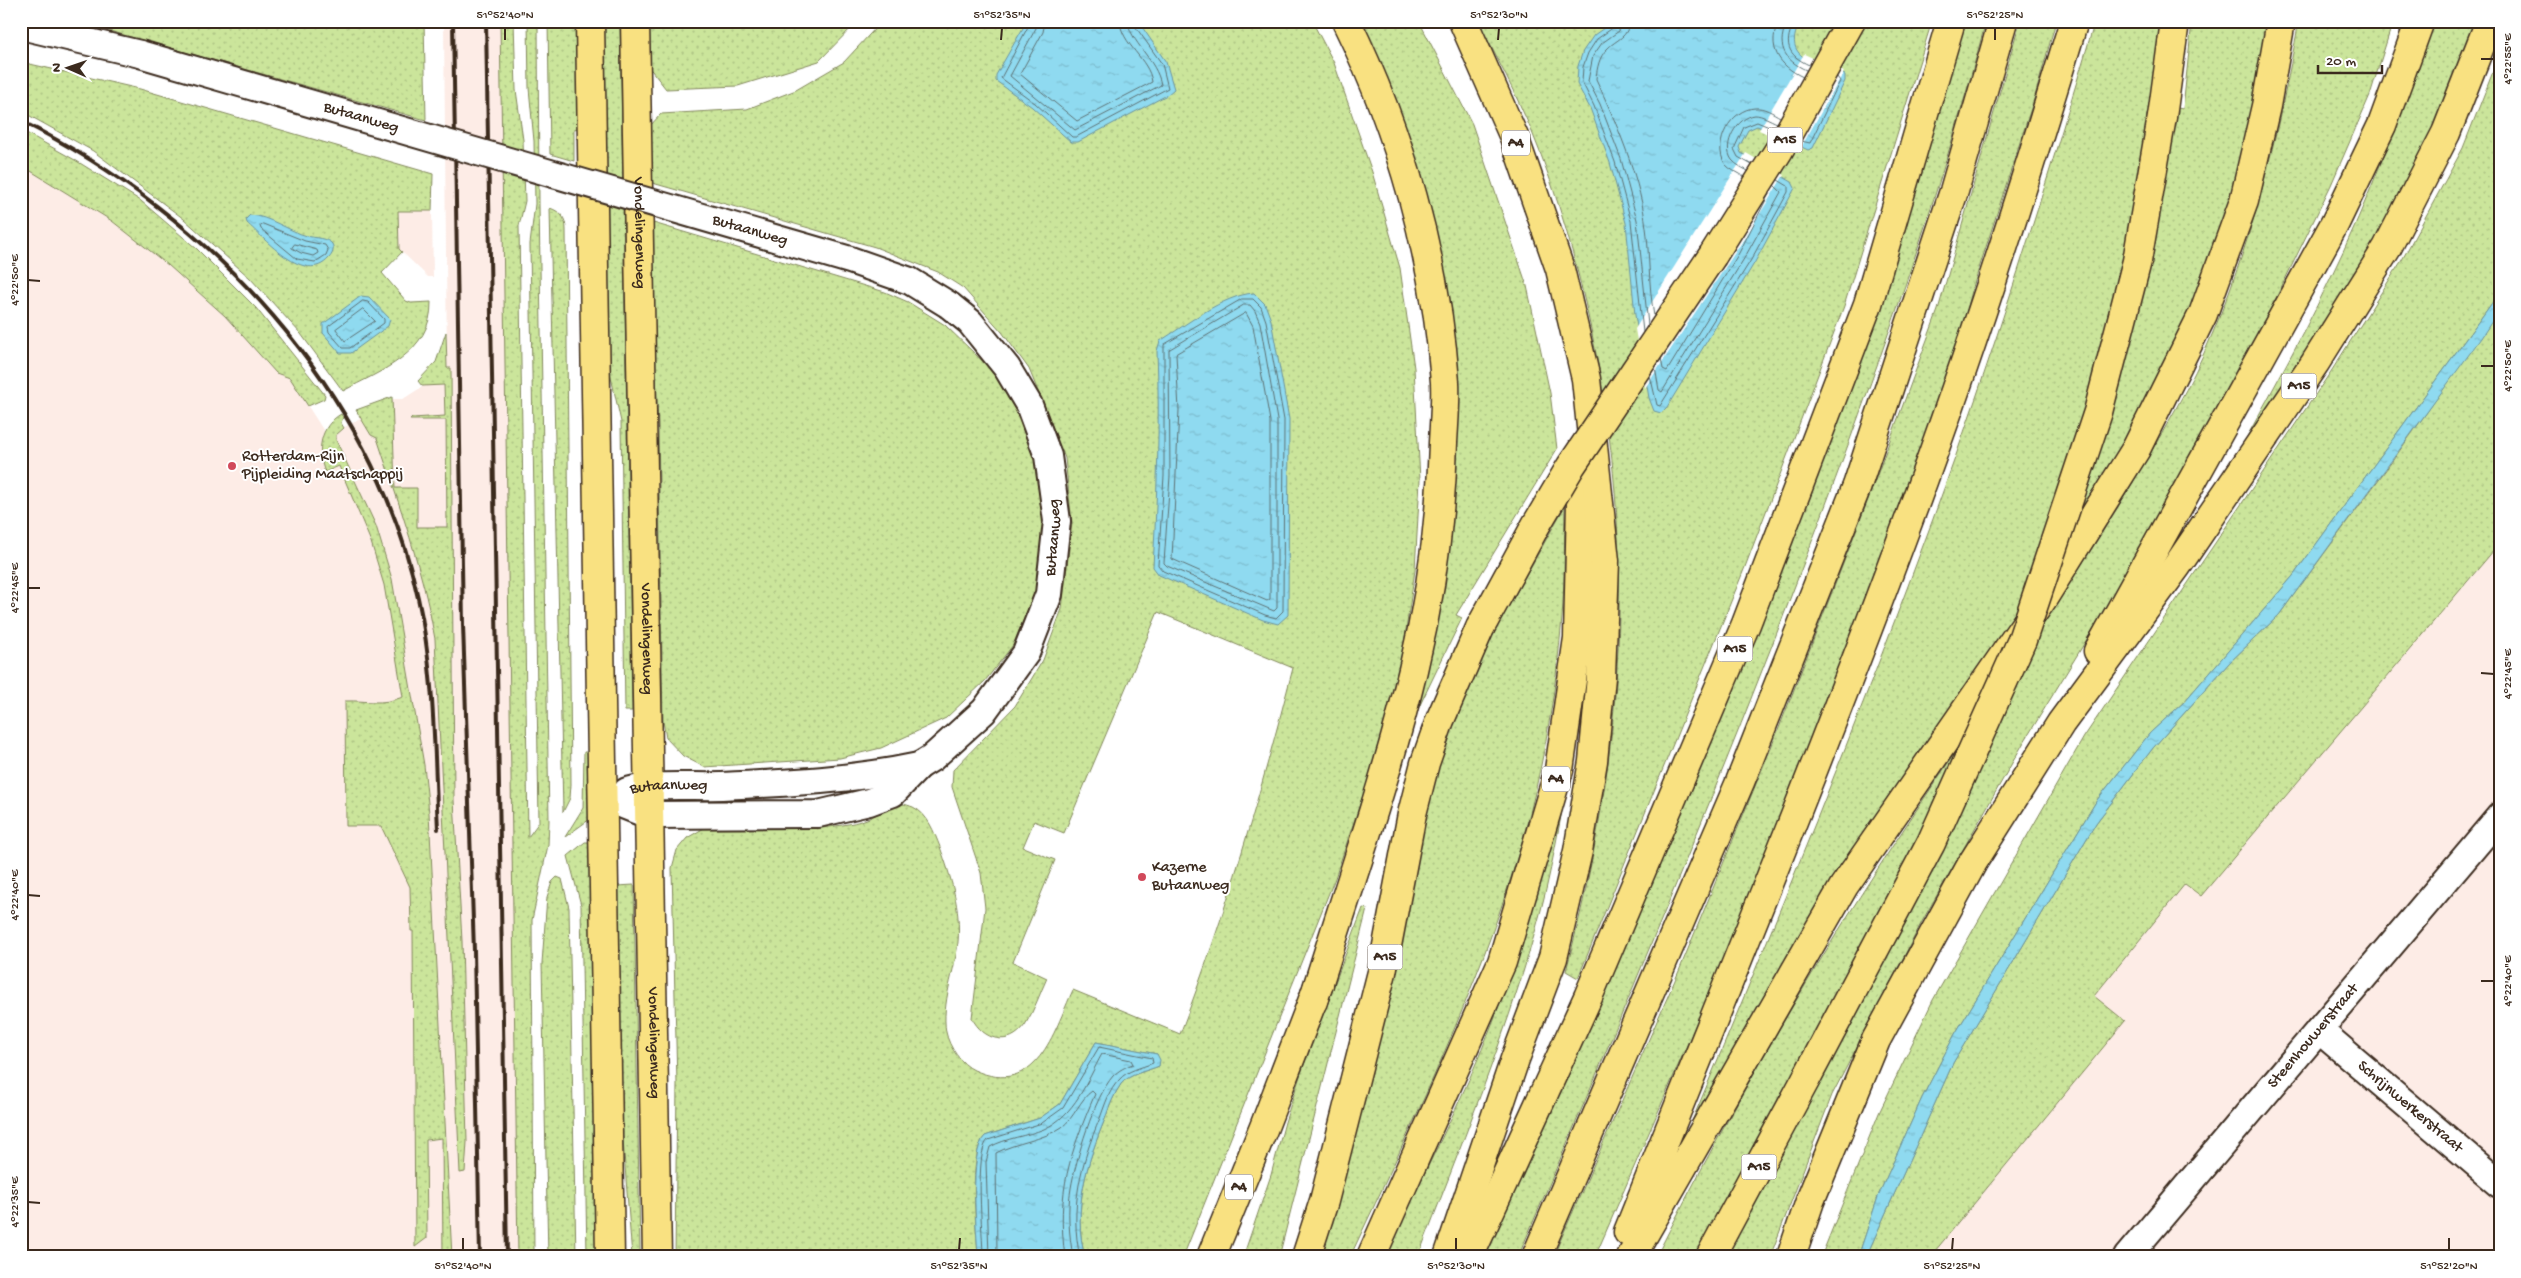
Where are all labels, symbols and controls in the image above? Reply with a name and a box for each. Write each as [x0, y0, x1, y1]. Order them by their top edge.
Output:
text: 51°52'40"N [476, 9, 534, 23]
text: 51°52'35"N [973, 9, 1031, 23]
text: 51°52'30"N [1470, 9, 1528, 23]
text: 51°52'25"N [1967, 9, 2024, 23]
text: 4°22'55"E [2502, 33, 2516, 84]
north arrow [42, 42, 92, 92]
scale bar [2318, 42, 2382, 74]
text: 20 m [2326, 53, 2356, 71]
text: N [49, 63, 66, 72]
street label: Butaanweg [320, 98, 401, 138]
road number: A15 [1768, 128, 1802, 152]
road number: A4 [1502, 130, 1530, 156]
street label: Vondelingenweg [628, 176, 649, 289]
street label: Butaanweg [709, 211, 790, 251]
text: 4°22'50"E [9, 254, 23, 306]
text: 4°22'50"E [2502, 340, 2516, 392]
road number: A15 [2282, 374, 2316, 398]
place label: Rotterdam-Rijn Pijpleiding Maatschappij [241, 448, 404, 485]
marker: Rotterdam-Rijn Pijpleiding Maatschappij [226, 460, 238, 472]
street label: Butaanweg [1041, 498, 1067, 578]
text: 4°22'45"E [9, 562, 23, 613]
street label: Vondelingenweg [635, 582, 656, 695]
road number: A15 [1718, 636, 1752, 662]
text: 4°22'45"E [2502, 648, 2516, 699]
road number: A4 [1542, 766, 1570, 792]
street label: Butaanweg [627, 776, 707, 800]
place label: Kazerne Butaanweg [1151, 859, 1229, 896]
text: 4°22'40"E [9, 869, 23, 920]
marker: Kazerne Butaanweg [1136, 871, 1148, 883]
road number: A15 [1368, 944, 1402, 970]
text: 4°22'40"E [2502, 955, 2516, 1006]
street label: Steenhouwerstraat [2264, 979, 2364, 1093]
street label: Vondelingenweg [643, 986, 664, 1099]
street label: Schrijnwerkerstraat [2353, 1057, 2467, 1158]
road number: A15 [1742, 1154, 1776, 1180]
road number: A4 [1225, 1174, 1253, 1200]
text: 4°22'35"E [9, 1176, 23, 1227]
text: 51°52'40"N [434, 1260, 492, 1274]
text: 51°52'35"N [930, 1260, 988, 1274]
text: 51°52'30"N [1427, 1260, 1485, 1274]
text: 51°52'25"N [1924, 1260, 1981, 1274]
text: 51°52'20"N [2420, 1260, 2478, 1274]

